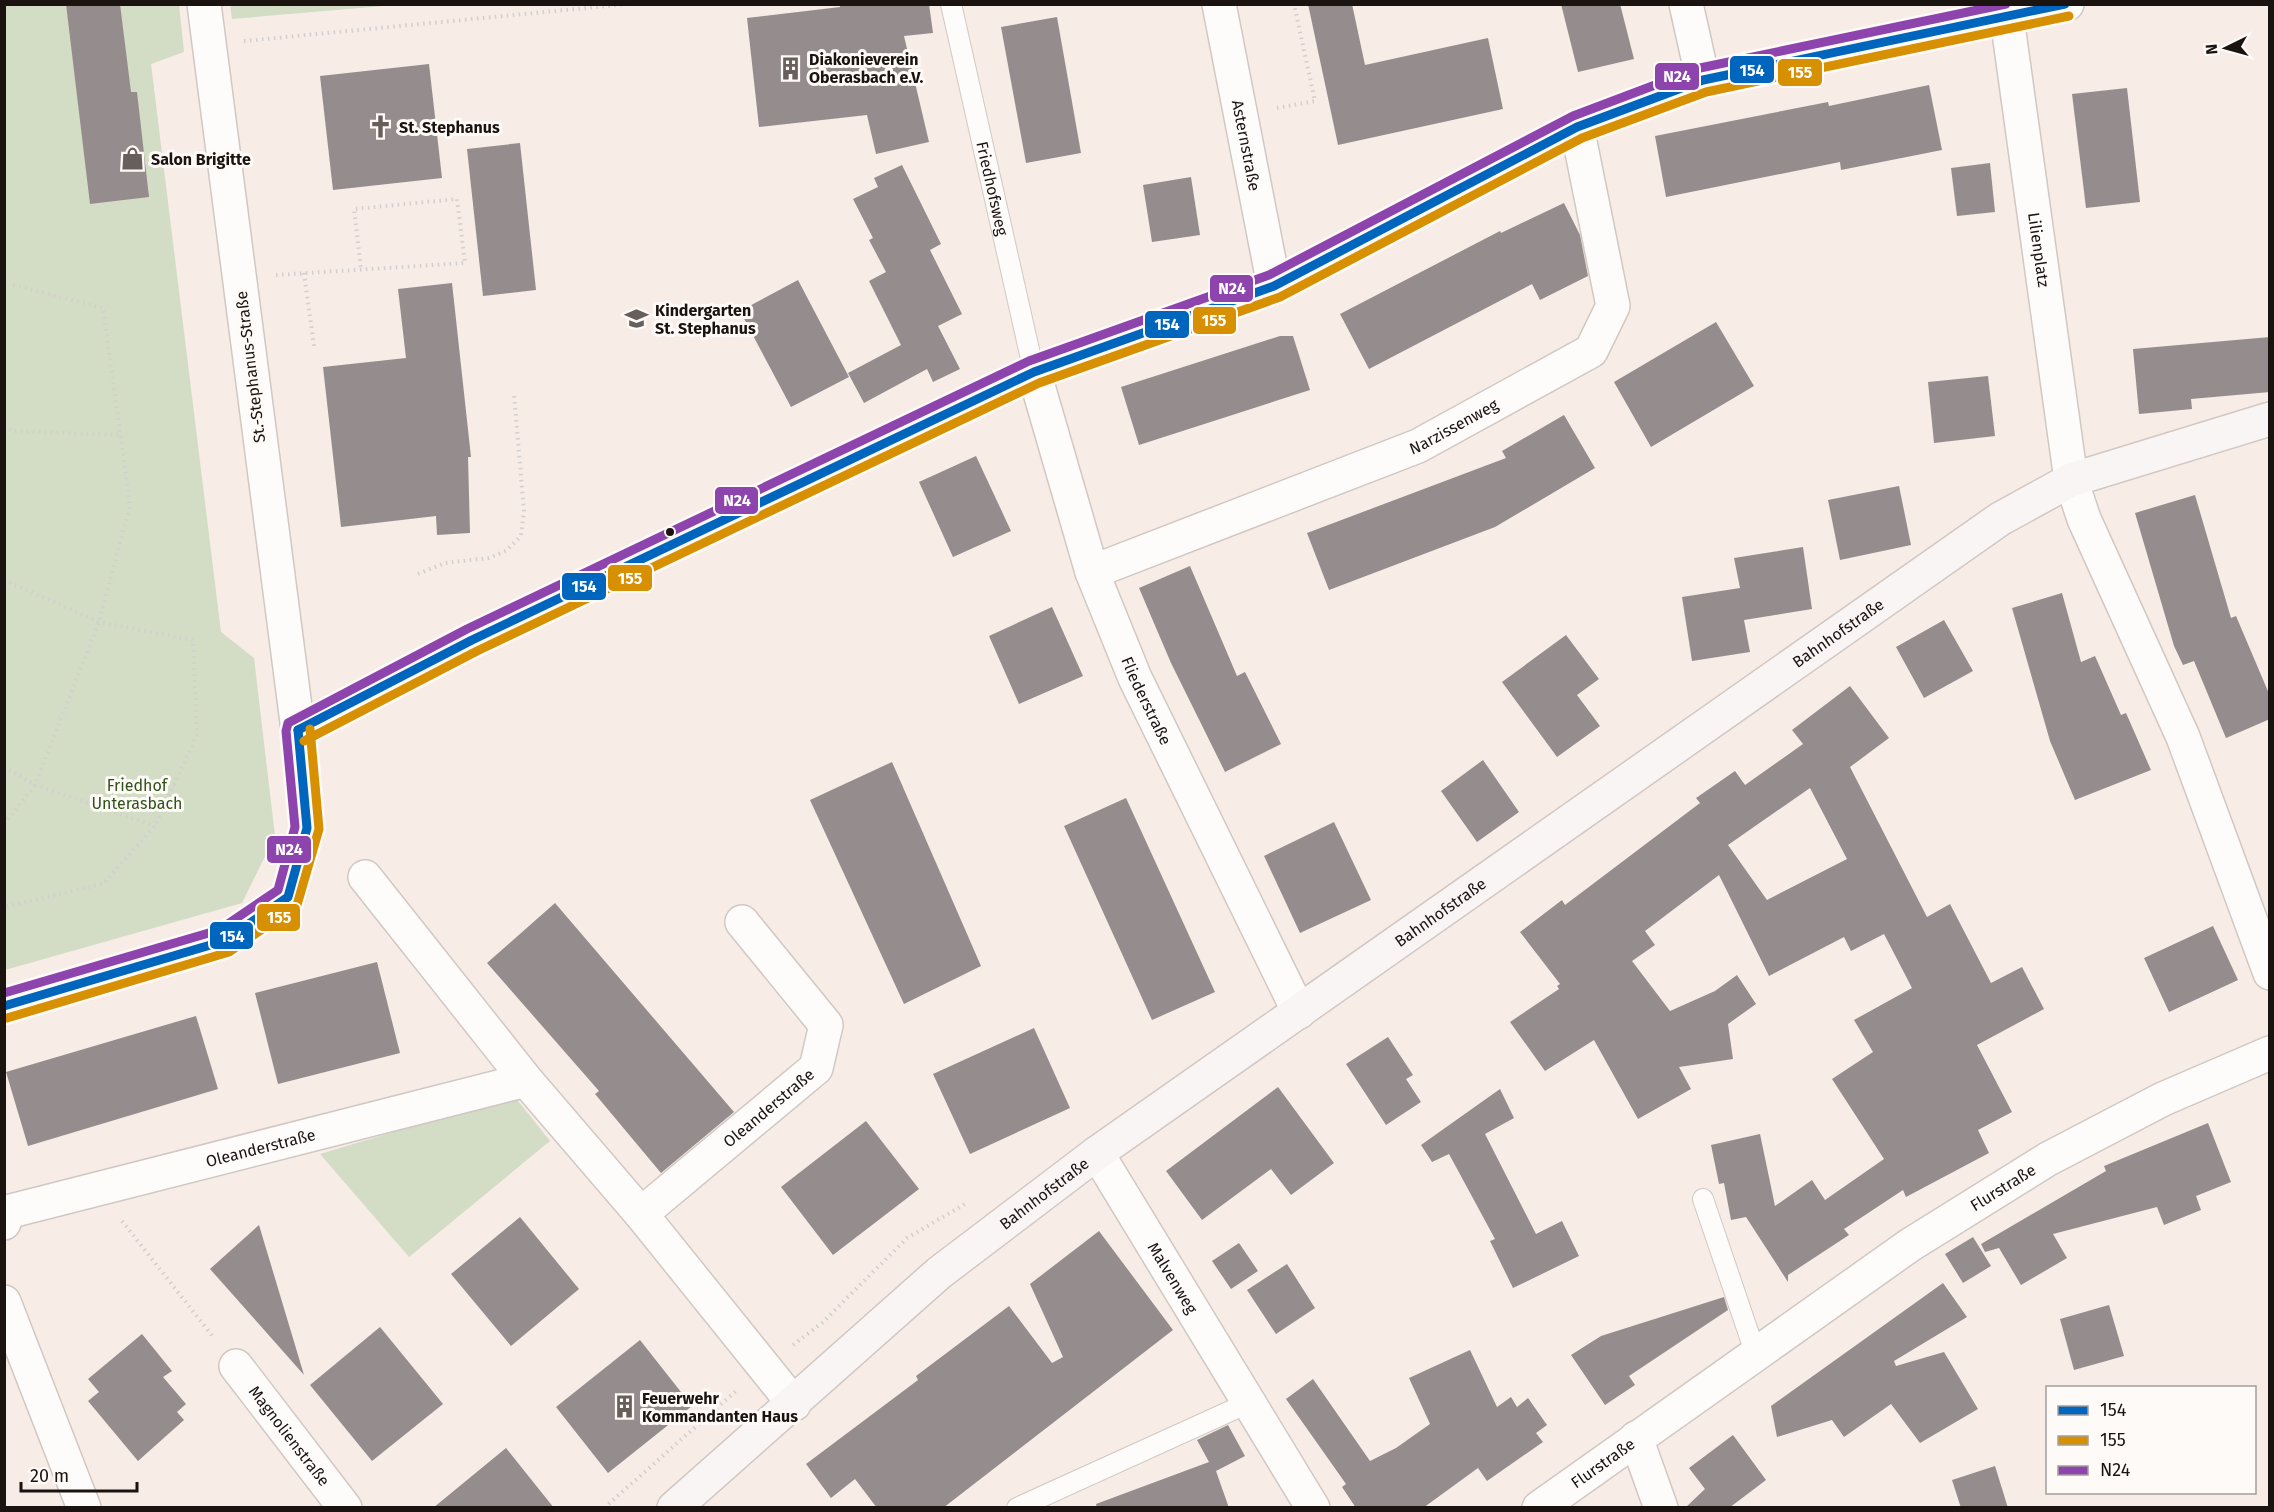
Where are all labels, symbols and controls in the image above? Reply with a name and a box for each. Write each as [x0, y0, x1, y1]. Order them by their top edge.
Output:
north arrow [2196, 18, 2256, 78]
text: N [2202, 43, 2221, 55]
place label: Diakonieverein Oberasbach e.V. [809, 50, 924, 87]
building icon: Diakonieverein Oberasbach e.V. [778, 55, 804, 81]
line badge: 154 [1729, 55, 1775, 84]
line badge: 155 [1777, 58, 1823, 87]
text: 154 [1739, 61, 1765, 80]
line badge: N24 [1654, 62, 1700, 91]
text: 155 [1788, 63, 1813, 82]
text: N24 [1663, 67, 1691, 86]
street label: Asternstraße [1228, 98, 1264, 193]
church icon: St. Stephanus [368, 114, 394, 140]
place label: St. Stephanus [399, 118, 500, 137]
street label: Friedhofsweg [972, 139, 1012, 238]
shop icon: Salon Brigitte [120, 146, 146, 172]
place label: Salon Brigitte [151, 150, 251, 169]
street label: Lilienplatz [2024, 211, 2053, 289]
line badge: N24 [1209, 274, 1254, 303]
text: N24 [1218, 279, 1246, 298]
street label: St.-Stephanus-Straße [232, 290, 269, 444]
place label: Kindergarten St. Stephanus [655, 301, 756, 338]
school or university icon: Kindergarten St. Stephanus [624, 306, 650, 332]
line badge: 155 [1192, 306, 1237, 335]
line badge: 154 [1144, 310, 1190, 339]
text: 155 [1202, 311, 1227, 330]
text: 154 [1154, 315, 1180, 334]
street label: Narzissenweg [1407, 395, 1502, 459]
line badge: N24 [714, 486, 759, 515]
text: N24 [723, 491, 751, 510]
unlabelled marker [664, 526, 676, 538]
line badge: 155 [607, 564, 653, 592]
text: 155 [618, 569, 643, 588]
line badge: 154 [561, 572, 607, 601]
text: 154 [571, 577, 597, 596]
street label: Bahnhofstraße [1789, 595, 1888, 672]
street label: Fliederstraße [1117, 654, 1175, 748]
park label: Friedhof Unterasbach [92, 776, 182, 813]
line badge: N24 [266, 835, 312, 864]
text: N24 [275, 840, 303, 859]
street label: Bahnhofstraße [1391, 874, 1490, 951]
line badge: 155 [256, 903, 301, 932]
text: 155 [267, 908, 292, 927]
line badge: 154 [209, 921, 254, 950]
text: 154 [219, 927, 245, 946]
street label: Oleanderstraße [720, 1065, 818, 1151]
street label: Oleanderstraße [204, 1125, 317, 1171]
street label: Bahnhofstraße [996, 1154, 1093, 1234]
street label: Flurstraße [1967, 1160, 2039, 1215]
street label: Malvenweg [1144, 1239, 1202, 1318]
street label: Magnolienstraße [245, 1382, 334, 1490]
legend [2046, 1386, 2256, 1494]
place label: Feuerwehr Kommandanten Haus [642, 1389, 798, 1426]
building icon: Feuerwehr Kommandanten Haus [611, 1394, 637, 1420]
text: 154 [2100, 1399, 2127, 1421]
text: 155 [2100, 1429, 2126, 1451]
street label: Flurstraße [1567, 1434, 1638, 1492]
scale bar [21, 1455, 136, 1493]
text: N24 [2100, 1459, 2131, 1481]
text: 20 m [30, 1465, 69, 1487]

